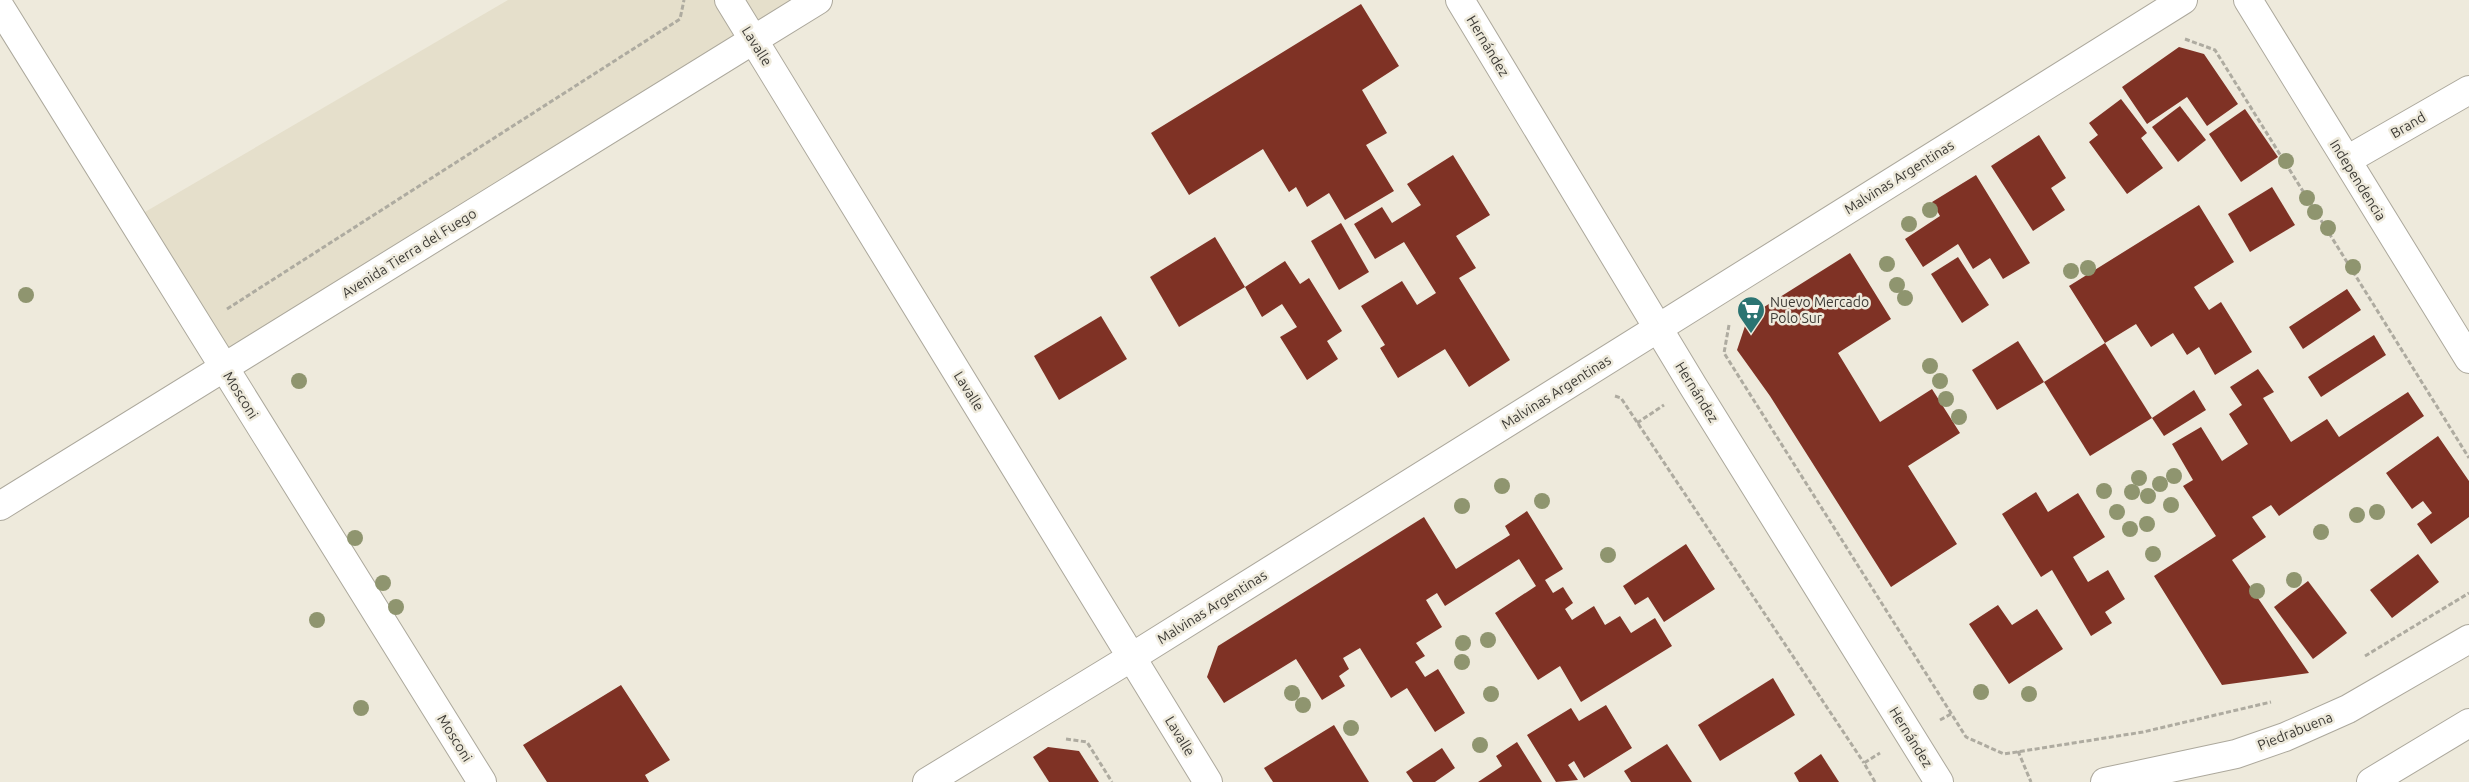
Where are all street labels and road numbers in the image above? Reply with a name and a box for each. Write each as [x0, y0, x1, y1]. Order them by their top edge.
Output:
street label: Hernández [1464, 13, 1512, 79]
street label: Lavalle [739, 23, 775, 69]
street label: Brand [2388, 109, 2428, 141]
street label: Malvinas Argentinas [1841, 137, 1957, 217]
street label: Independencia [2327, 137, 2389, 223]
street label: Avenida Tierra del Fuego [339, 205, 479, 301]
street label: Malvinas Argentinas [1498, 352, 1614, 432]
street label: Hernández [1672, 359, 1722, 425]
street label: Mosconi [220, 368, 262, 422]
street label: Lavalle [951, 368, 987, 414]
street label: Malvinas Argentinas [1154, 567, 1270, 647]
street label: Hernández [1886, 704, 1936, 770]
street label: Piedrabuena [2255, 709, 2335, 753]
street label: Mosconi [434, 711, 476, 765]
street label: Lavalle [1162, 713, 1198, 759]

